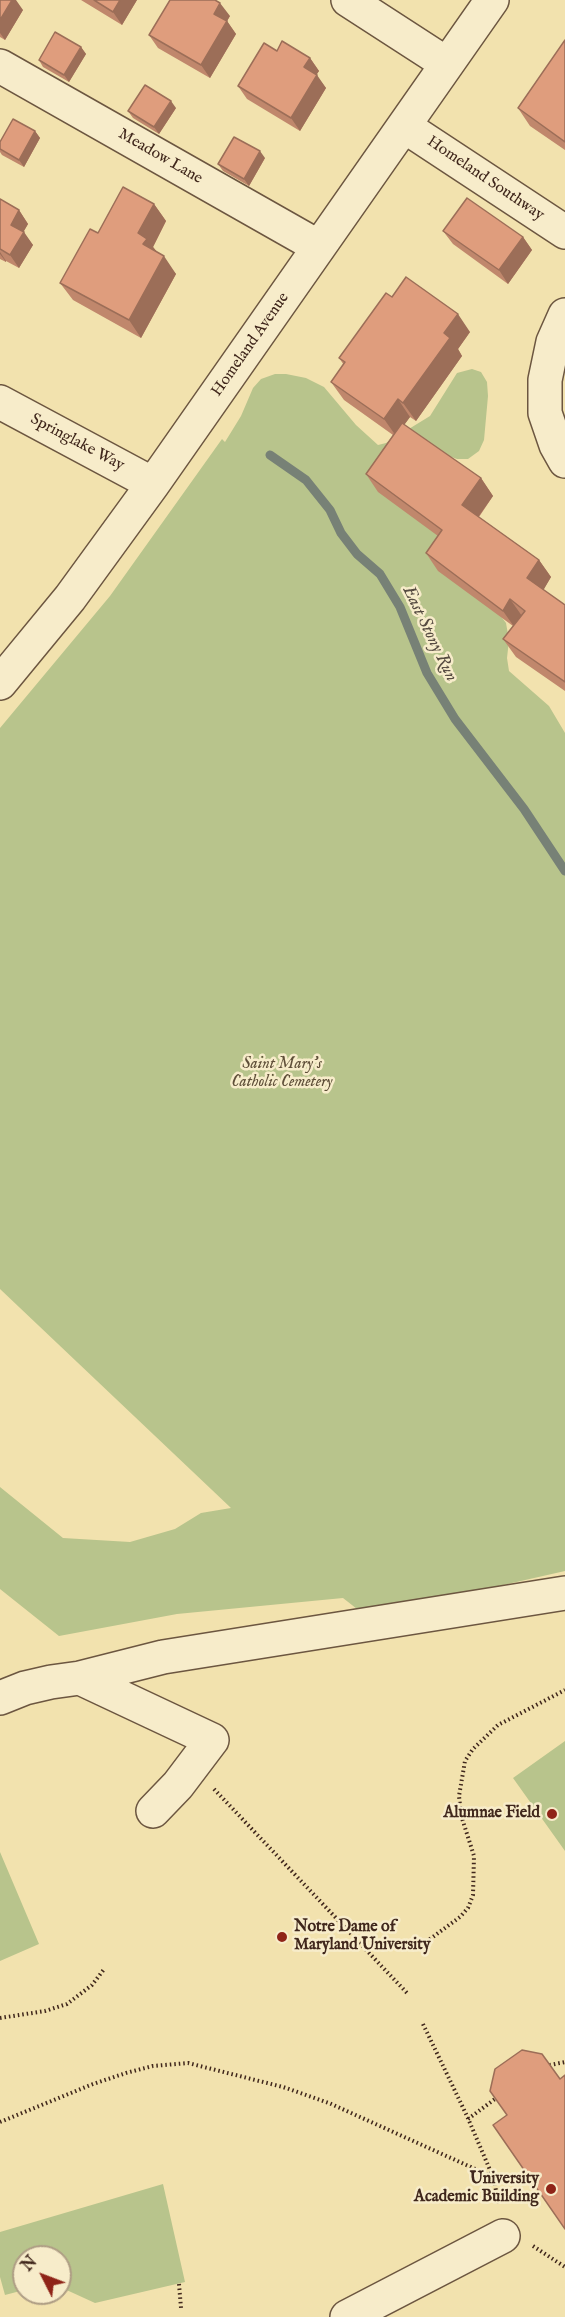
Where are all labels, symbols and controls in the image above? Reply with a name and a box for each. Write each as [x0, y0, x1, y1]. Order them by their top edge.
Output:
street label: Meadow Lane [114, 125, 206, 189]
street label: Homeland Southway [423, 133, 547, 225]
street label: Homeland Avenue [208, 289, 294, 401]
street label: Springlake Way [27, 410, 127, 476]
water label: East Stony Run [397, 583, 461, 685]
park label: Saint Mary's Catholic Cemetery [232, 1055, 332, 1093]
place label: Alumnae Field [443, 1804, 540, 1824]
marker: Alumnae Field [545, 1807, 559, 1821]
place label: Notre Dame of Maryland University [294, 1918, 431, 1956]
marker: Notre Dame of Maryland University [275, 1930, 289, 1944]
place label: University Academic Building [414, 2170, 539, 2208]
marker: University Academic Building [544, 2182, 558, 2196]
north arrow [12, 2245, 72, 2305]
text: N [18, 2252, 42, 2276]

